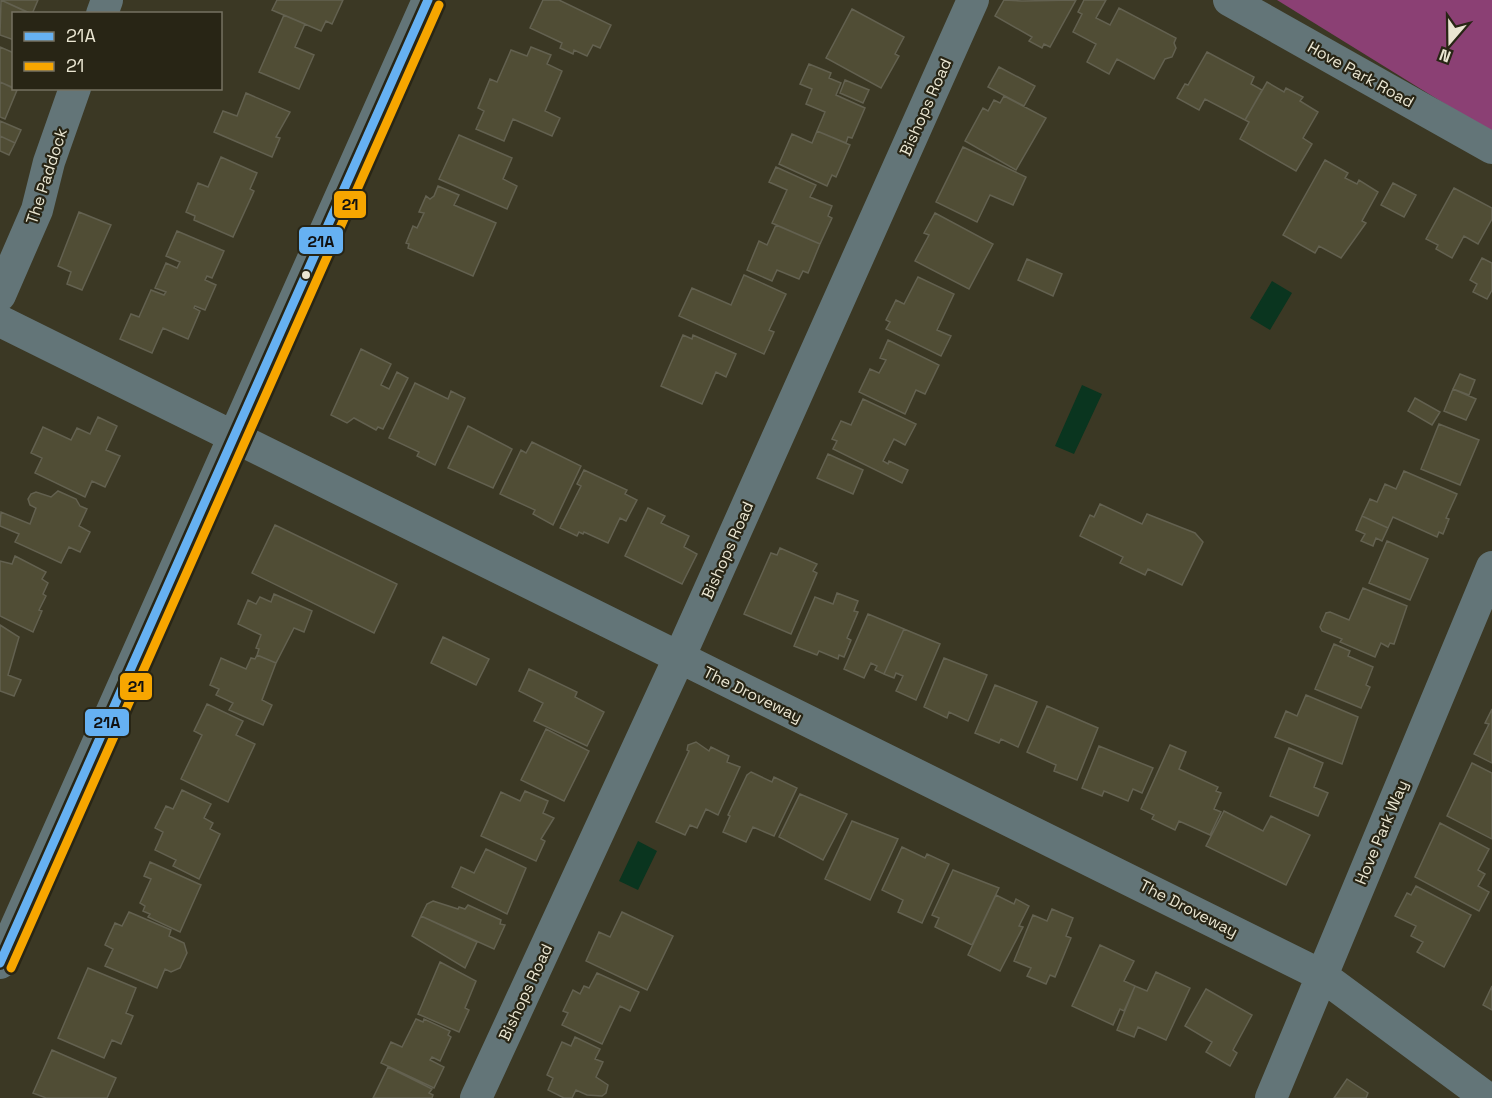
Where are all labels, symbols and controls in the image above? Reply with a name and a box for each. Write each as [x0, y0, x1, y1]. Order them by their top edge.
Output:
legend [12, 12, 222, 90]
north arrow [1420, 12, 1480, 72]
text: 21A [66, 24, 96, 47]
street label: Hove Park Road [1304, 37, 1418, 112]
text: N [1436, 44, 1454, 67]
text: 21 [66, 54, 84, 77]
street label: Bishops Road [895, 55, 956, 159]
street label: The Paddock [21, 125, 72, 227]
line badge: 21 [333, 190, 367, 219]
text: 21 [342, 194, 358, 215]
line badge: 21A [298, 226, 344, 255]
text: 21A [308, 231, 334, 252]
unlabelled marker [300, 269, 312, 281]
street label: Bishops Road [697, 498, 758, 602]
street label: The Droveway [700, 661, 806, 728]
line badge: 21 [119, 672, 153, 701]
text: 21 [128, 676, 144, 697]
line badge: 21A [84, 708, 130, 737]
text: 21A [94, 712, 120, 733]
street label: Hove Park Way [1350, 777, 1413, 888]
street label: The Droveway [1136, 875, 1242, 942]
street label: Bishops Road [494, 940, 557, 1044]

